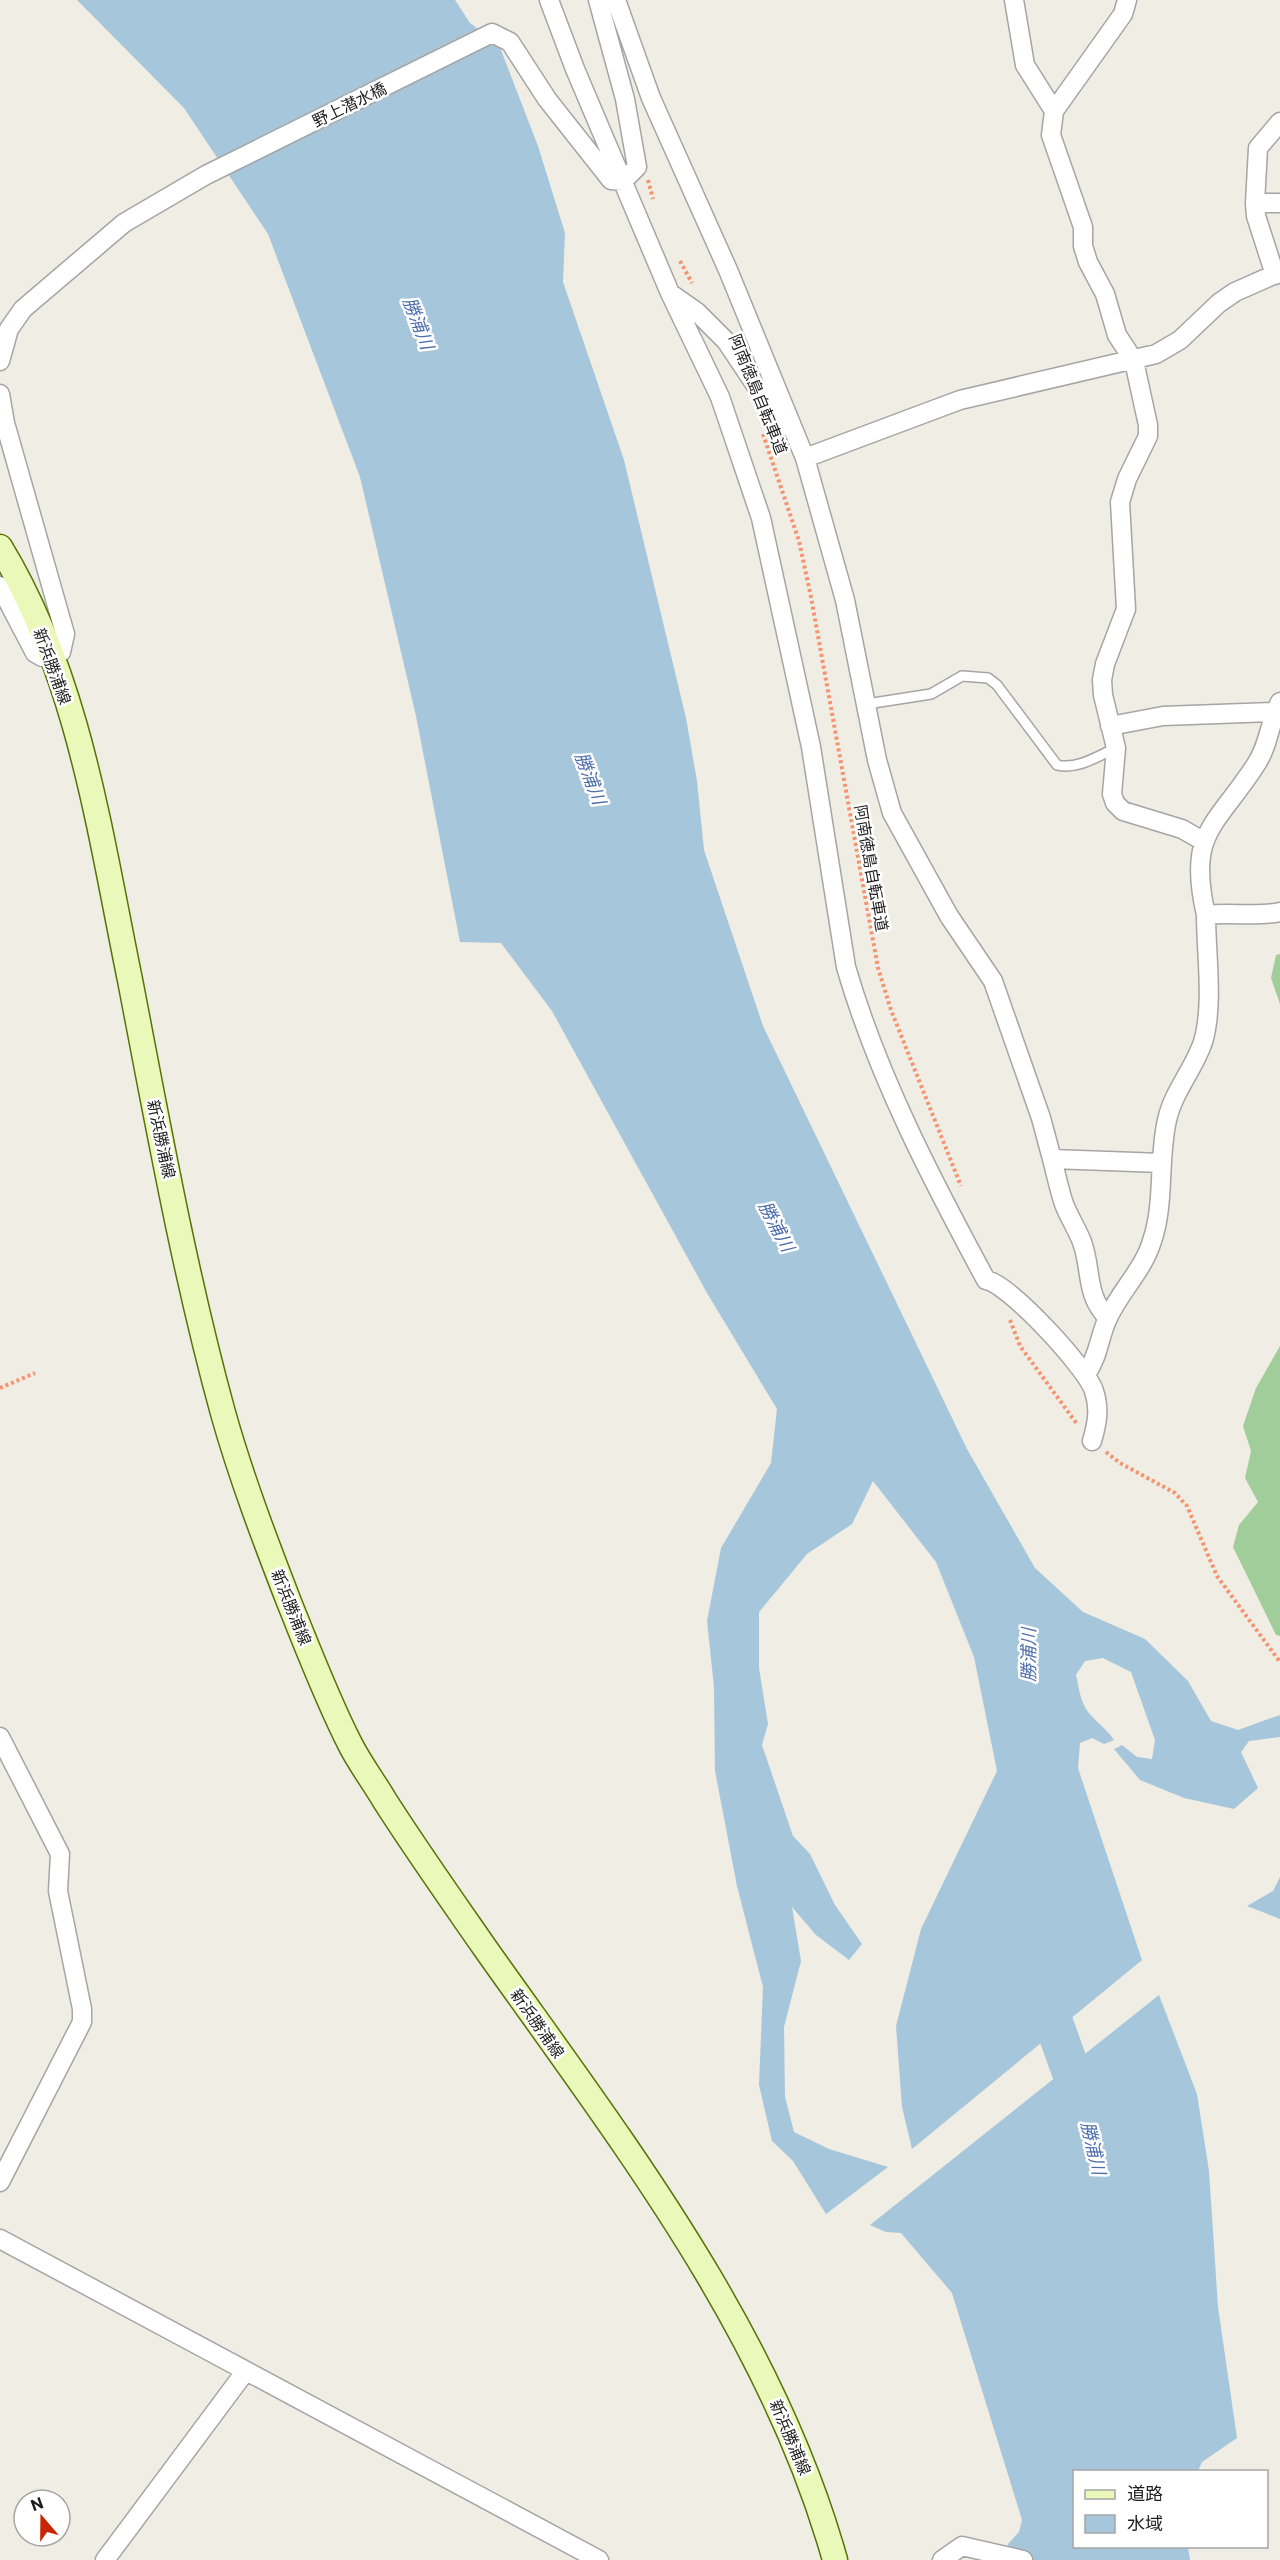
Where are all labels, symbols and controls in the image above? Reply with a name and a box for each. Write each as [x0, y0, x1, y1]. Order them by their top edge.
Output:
street label: 野上潜水橋 [309, 78, 389, 130]
water label: 勝浦川 [399, 294, 440, 354]
street label: 阿南徳島自転車道 [726, 331, 792, 457]
street label: 新浜勝浦線 [30, 625, 76, 707]
water label: 勝浦川 [571, 749, 612, 809]
street label: 阿南徳島自転車道 [852, 803, 892, 933]
street label: 新浜勝浦線 [144, 1098, 180, 1180]
water label: 勝浦川 [755, 1197, 800, 1257]
street label: 新浜勝浦線 [268, 1566, 316, 1648]
water label: 勝浦川 [1017, 1626, 1039, 1682]
street label: 新浜勝浦線 [507, 1985, 569, 2061]
water label: 勝浦川 [1077, 2119, 1111, 2179]
street label: 新浜勝浦線 [767, 2396, 815, 2478]
legend [1073, 2470, 1268, 2548]
text: 道路 [1127, 2482, 1163, 2504]
north arrow [12, 2488, 72, 2548]
text: N [28, 2492, 46, 2514]
text: 水域 [1127, 2512, 1163, 2534]

